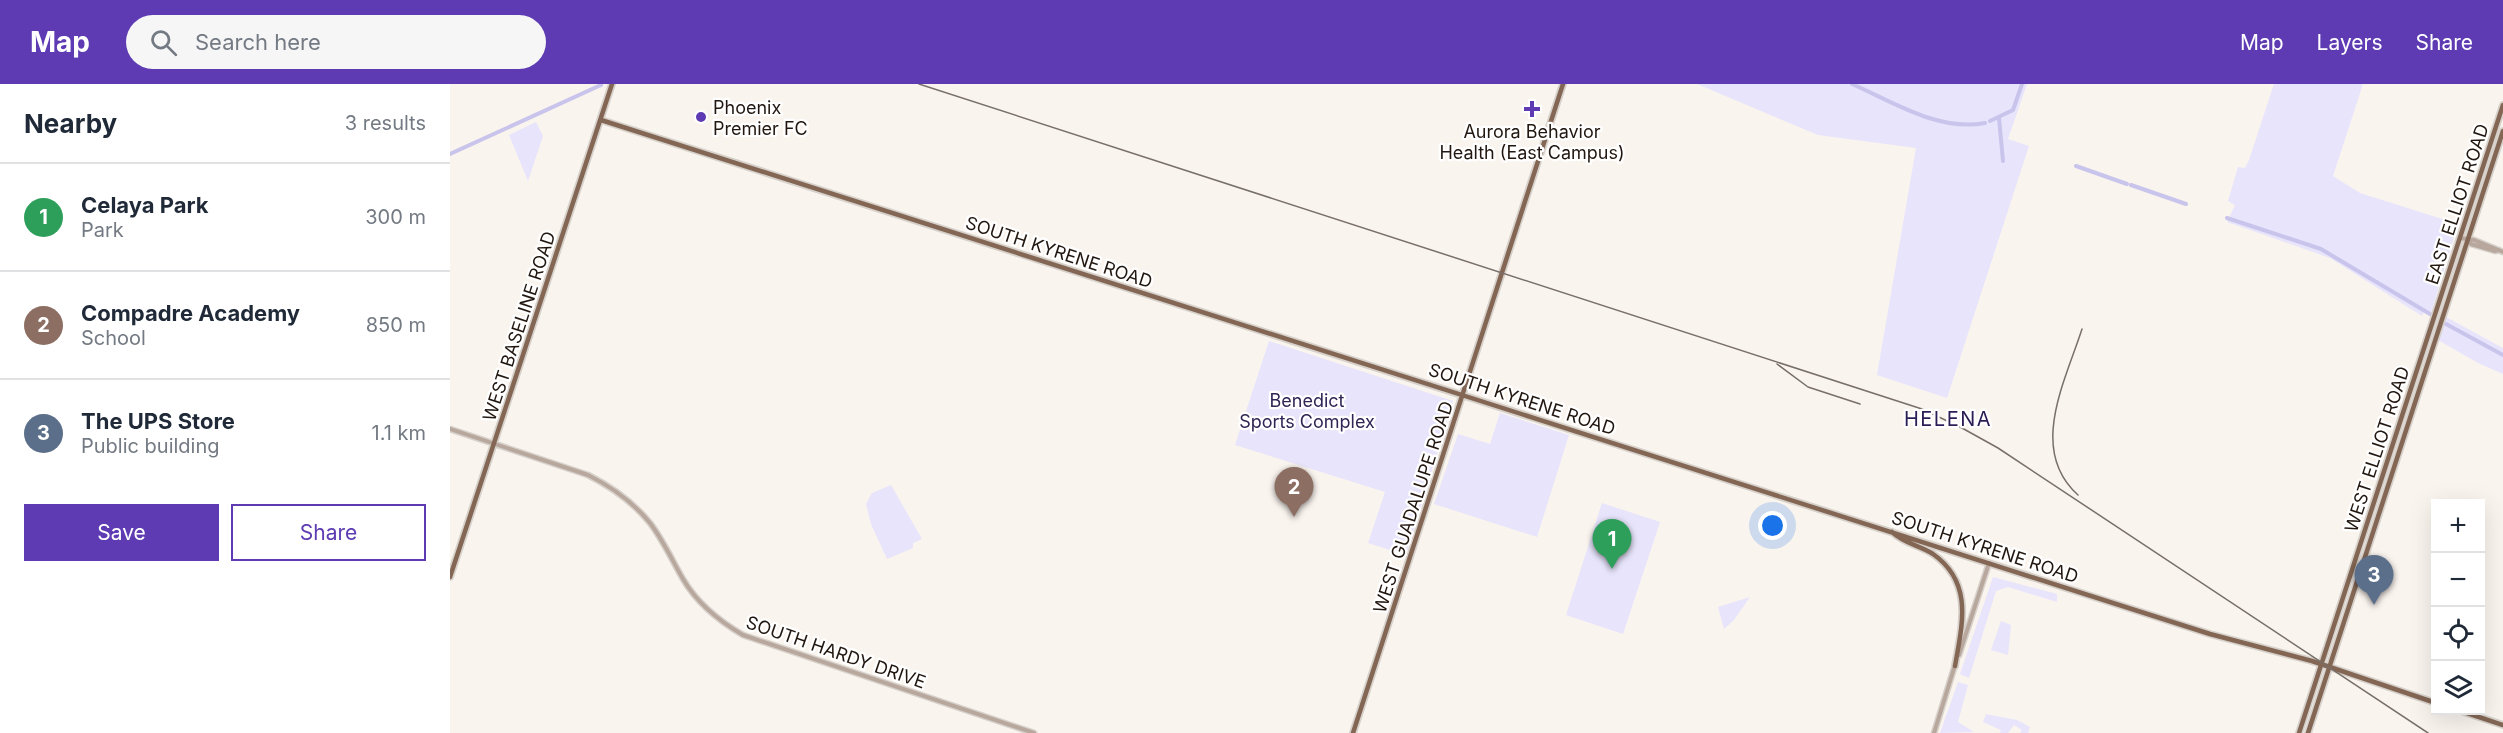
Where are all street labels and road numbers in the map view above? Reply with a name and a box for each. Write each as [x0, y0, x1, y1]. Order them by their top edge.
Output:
street label: EAST ELLIOT ROAD [2421, 121, 2493, 287]
street label: SOUTH KYRENE ROAD [963, 212, 1155, 292]
street label: WEST BASELINE ROAD [478, 229, 560, 423]
street label: SOUTH KYRENE ROAD [1426, 359, 1618, 439]
street label: WEST ELLIOT ROAD [2340, 364, 2414, 534]
street label: WEST GUADALUPE ROAD [1369, 398, 1457, 616]
street label: SOUTH KYRENE ROAD [1889, 507, 2081, 587]
street label: SOUTH HARDY DRIVE [743, 611, 929, 693]

